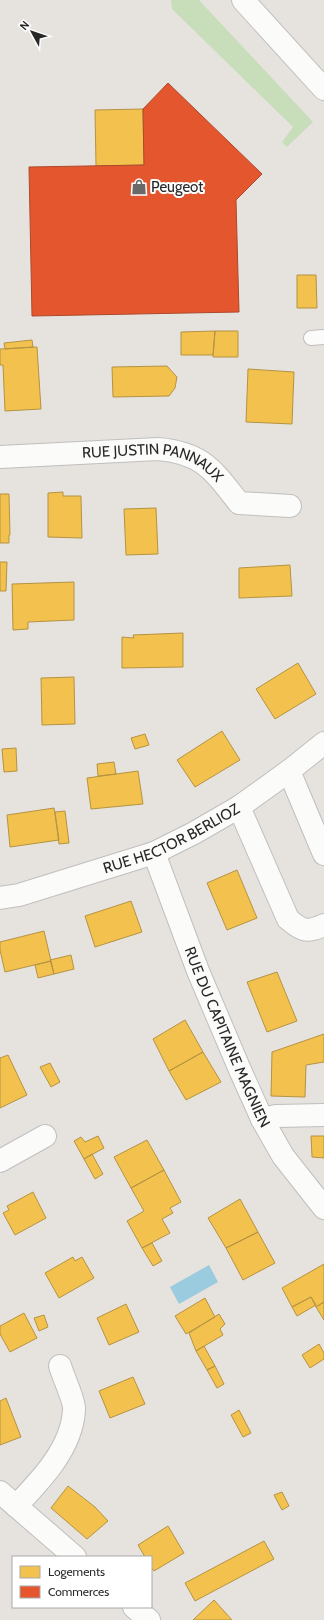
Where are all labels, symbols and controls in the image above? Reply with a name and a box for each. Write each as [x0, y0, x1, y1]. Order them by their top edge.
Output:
north arrow [12, 12, 52, 52]
text: N [16, 18, 32, 33]
shop icon: Peugeot [130, 178, 148, 196]
place label: Peugeot [151, 178, 203, 196]
street label: RUE JUSTIN PANNAUX [81, 440, 227, 486]
street label: RUE HECTOR BERLIOZ [101, 799, 243, 877]
street label: RUE DU CAPITAINE MAGNIEN [181, 944, 274, 1131]
legend [12, 1556, 152, 1608]
text: Logements [48, 1564, 105, 1579]
text: Commerces [48, 1584, 109, 1599]

